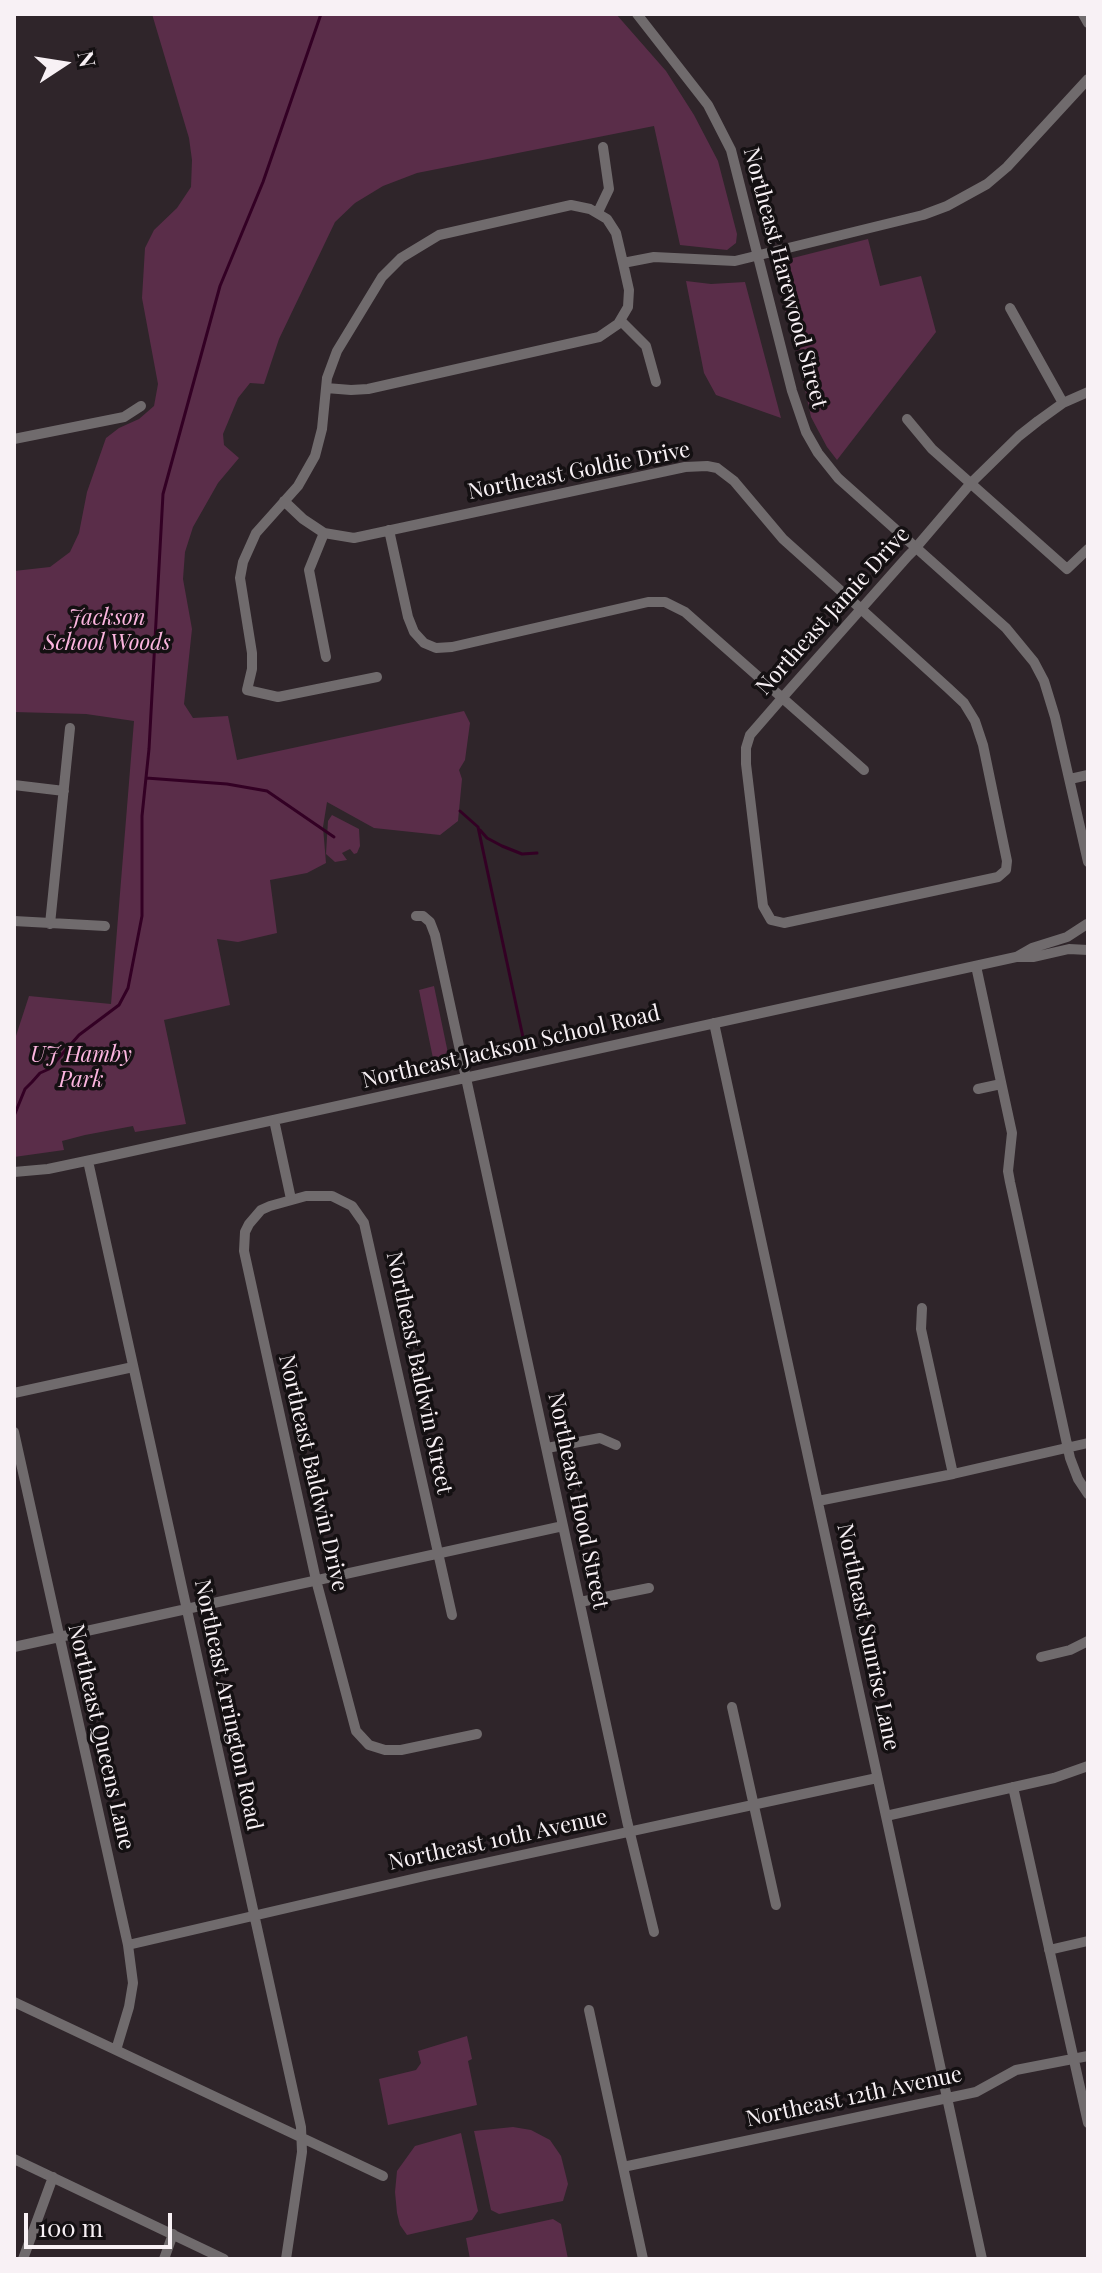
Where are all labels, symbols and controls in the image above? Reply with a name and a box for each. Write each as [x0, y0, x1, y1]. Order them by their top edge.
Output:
north arrow [24, 24, 104, 104]
text: N [71, 48, 104, 70]
street label: Northeast Harewood Street [737, 145, 833, 411]
street label: Northeast Goldie Drive [466, 436, 692, 506]
street label: Northeast Jamie Drive [751, 522, 915, 700]
park label: Jackson School Woods [43, 605, 171, 656]
street label: Northeast Jackson School Road [359, 1000, 663, 1094]
park label: UJ Hamby Park [30, 1042, 132, 1094]
street label: Northeast Baldwin Street [380, 1249, 458, 1497]
street label: Northeast Baldwin Drive [273, 1352, 353, 1594]
street label: Northeast Hood Street [542, 1390, 614, 1612]
street label: Northeast Sunrise Lane [831, 1521, 905, 1753]
street label: Northeast Arrington Road [188, 1577, 268, 1833]
street label: Northeast Queens Lane [62, 1622, 140, 1852]
street label: Northeast 10th Avenue [386, 1804, 610, 1876]
street label: Northeast 12th Avenue [743, 2061, 965, 2133]
scale bar [28, 2197, 176, 2247]
text: 100 m [38, 2211, 103, 2243]

